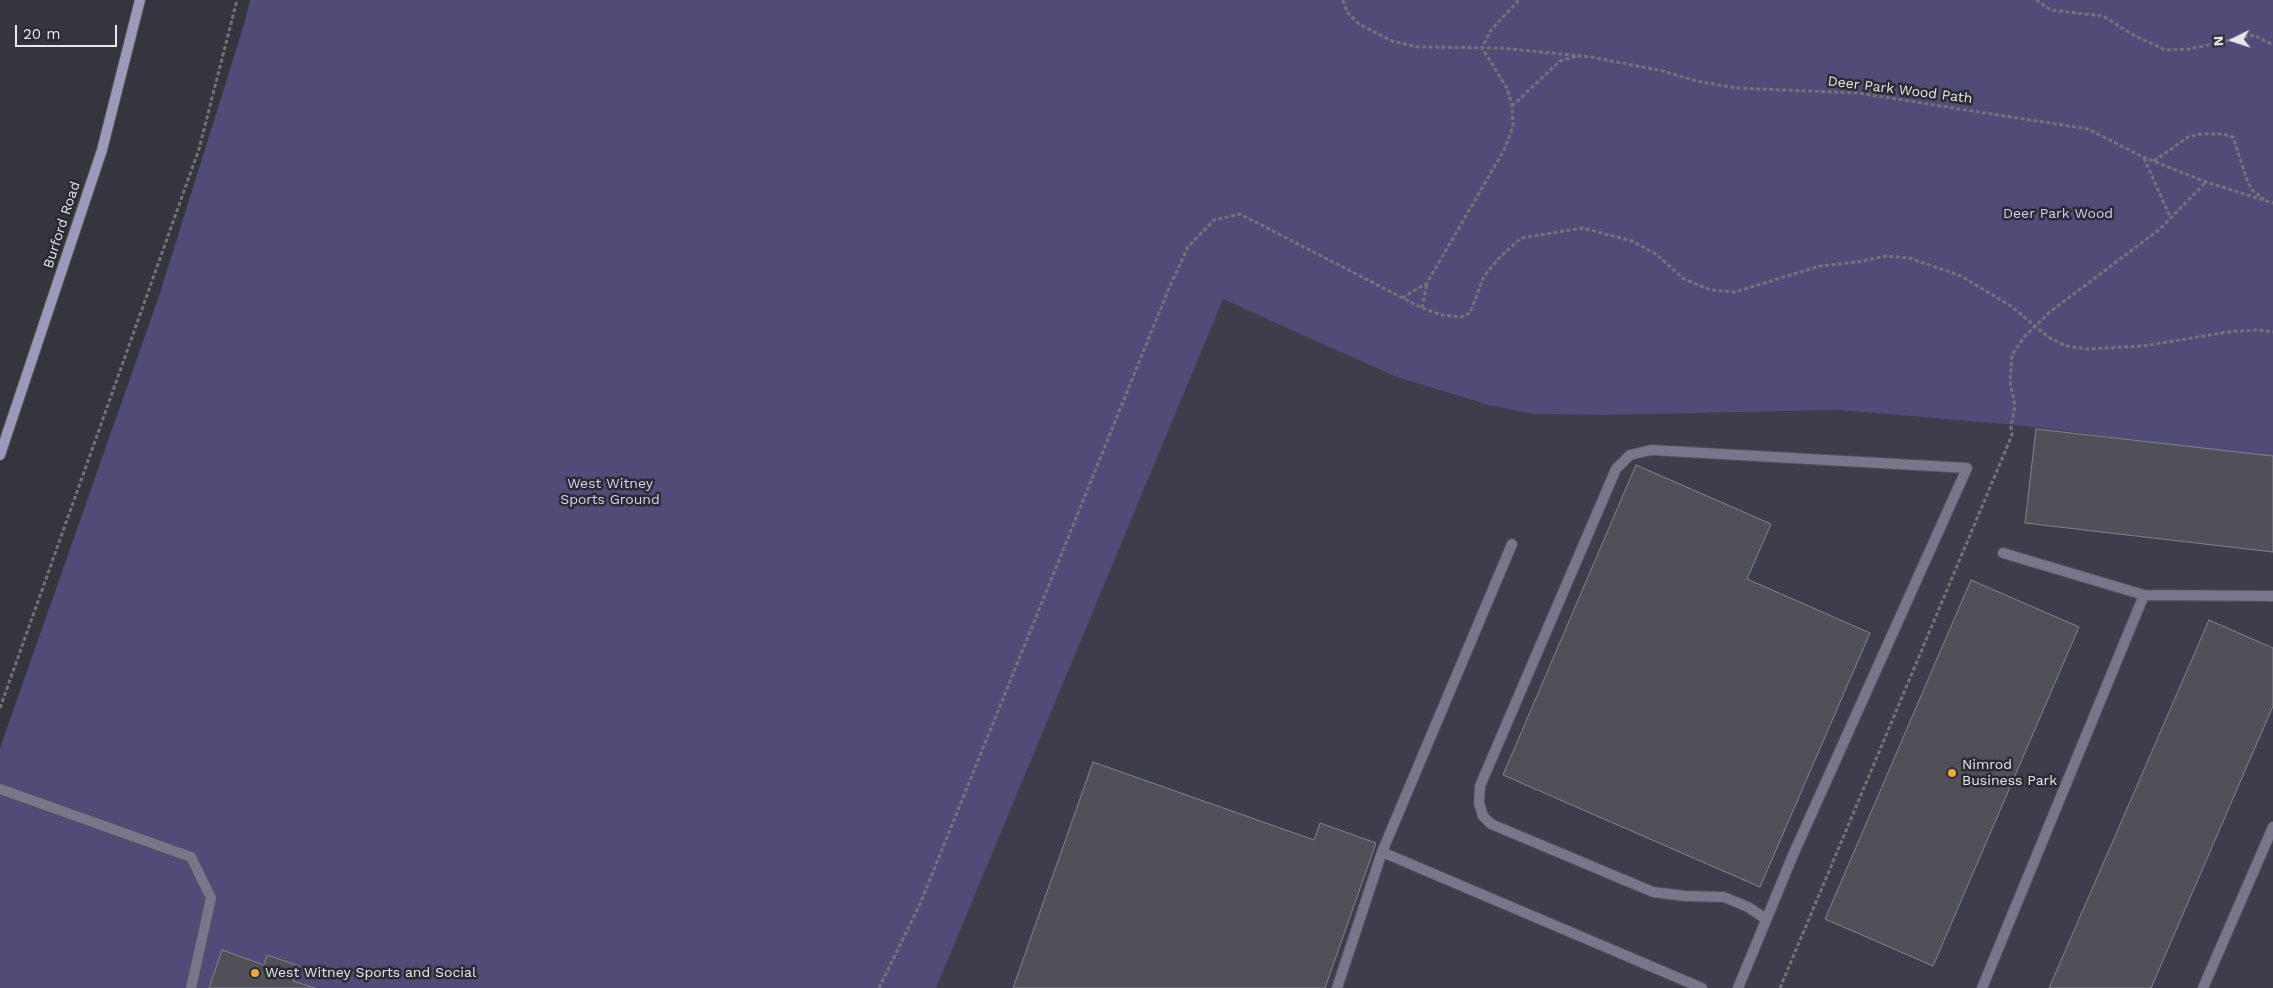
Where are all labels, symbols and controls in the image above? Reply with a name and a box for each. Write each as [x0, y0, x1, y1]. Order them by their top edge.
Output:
scale bar [18, 15, 120, 47]
north arrow [2208, 15, 2258, 65]
text: 20 m [23, 25, 61, 43]
text: N [2210, 35, 2226, 47]
street label: Deer Park Wood Path [1827, 73, 1973, 107]
street label: Burford Road [40, 179, 84, 271]
park label: Deer Park Wood [2003, 206, 2113, 222]
park label: West Witney Sports Ground [560, 476, 660, 508]
place label: Nimrod Business Park [1962, 757, 2057, 790]
marker: Nimrod Business Park [1946, 767, 1958, 779]
place label: West Witney Sports and Social [265, 965, 476, 981]
marker: West Witney Sports and Social [249, 967, 261, 979]

